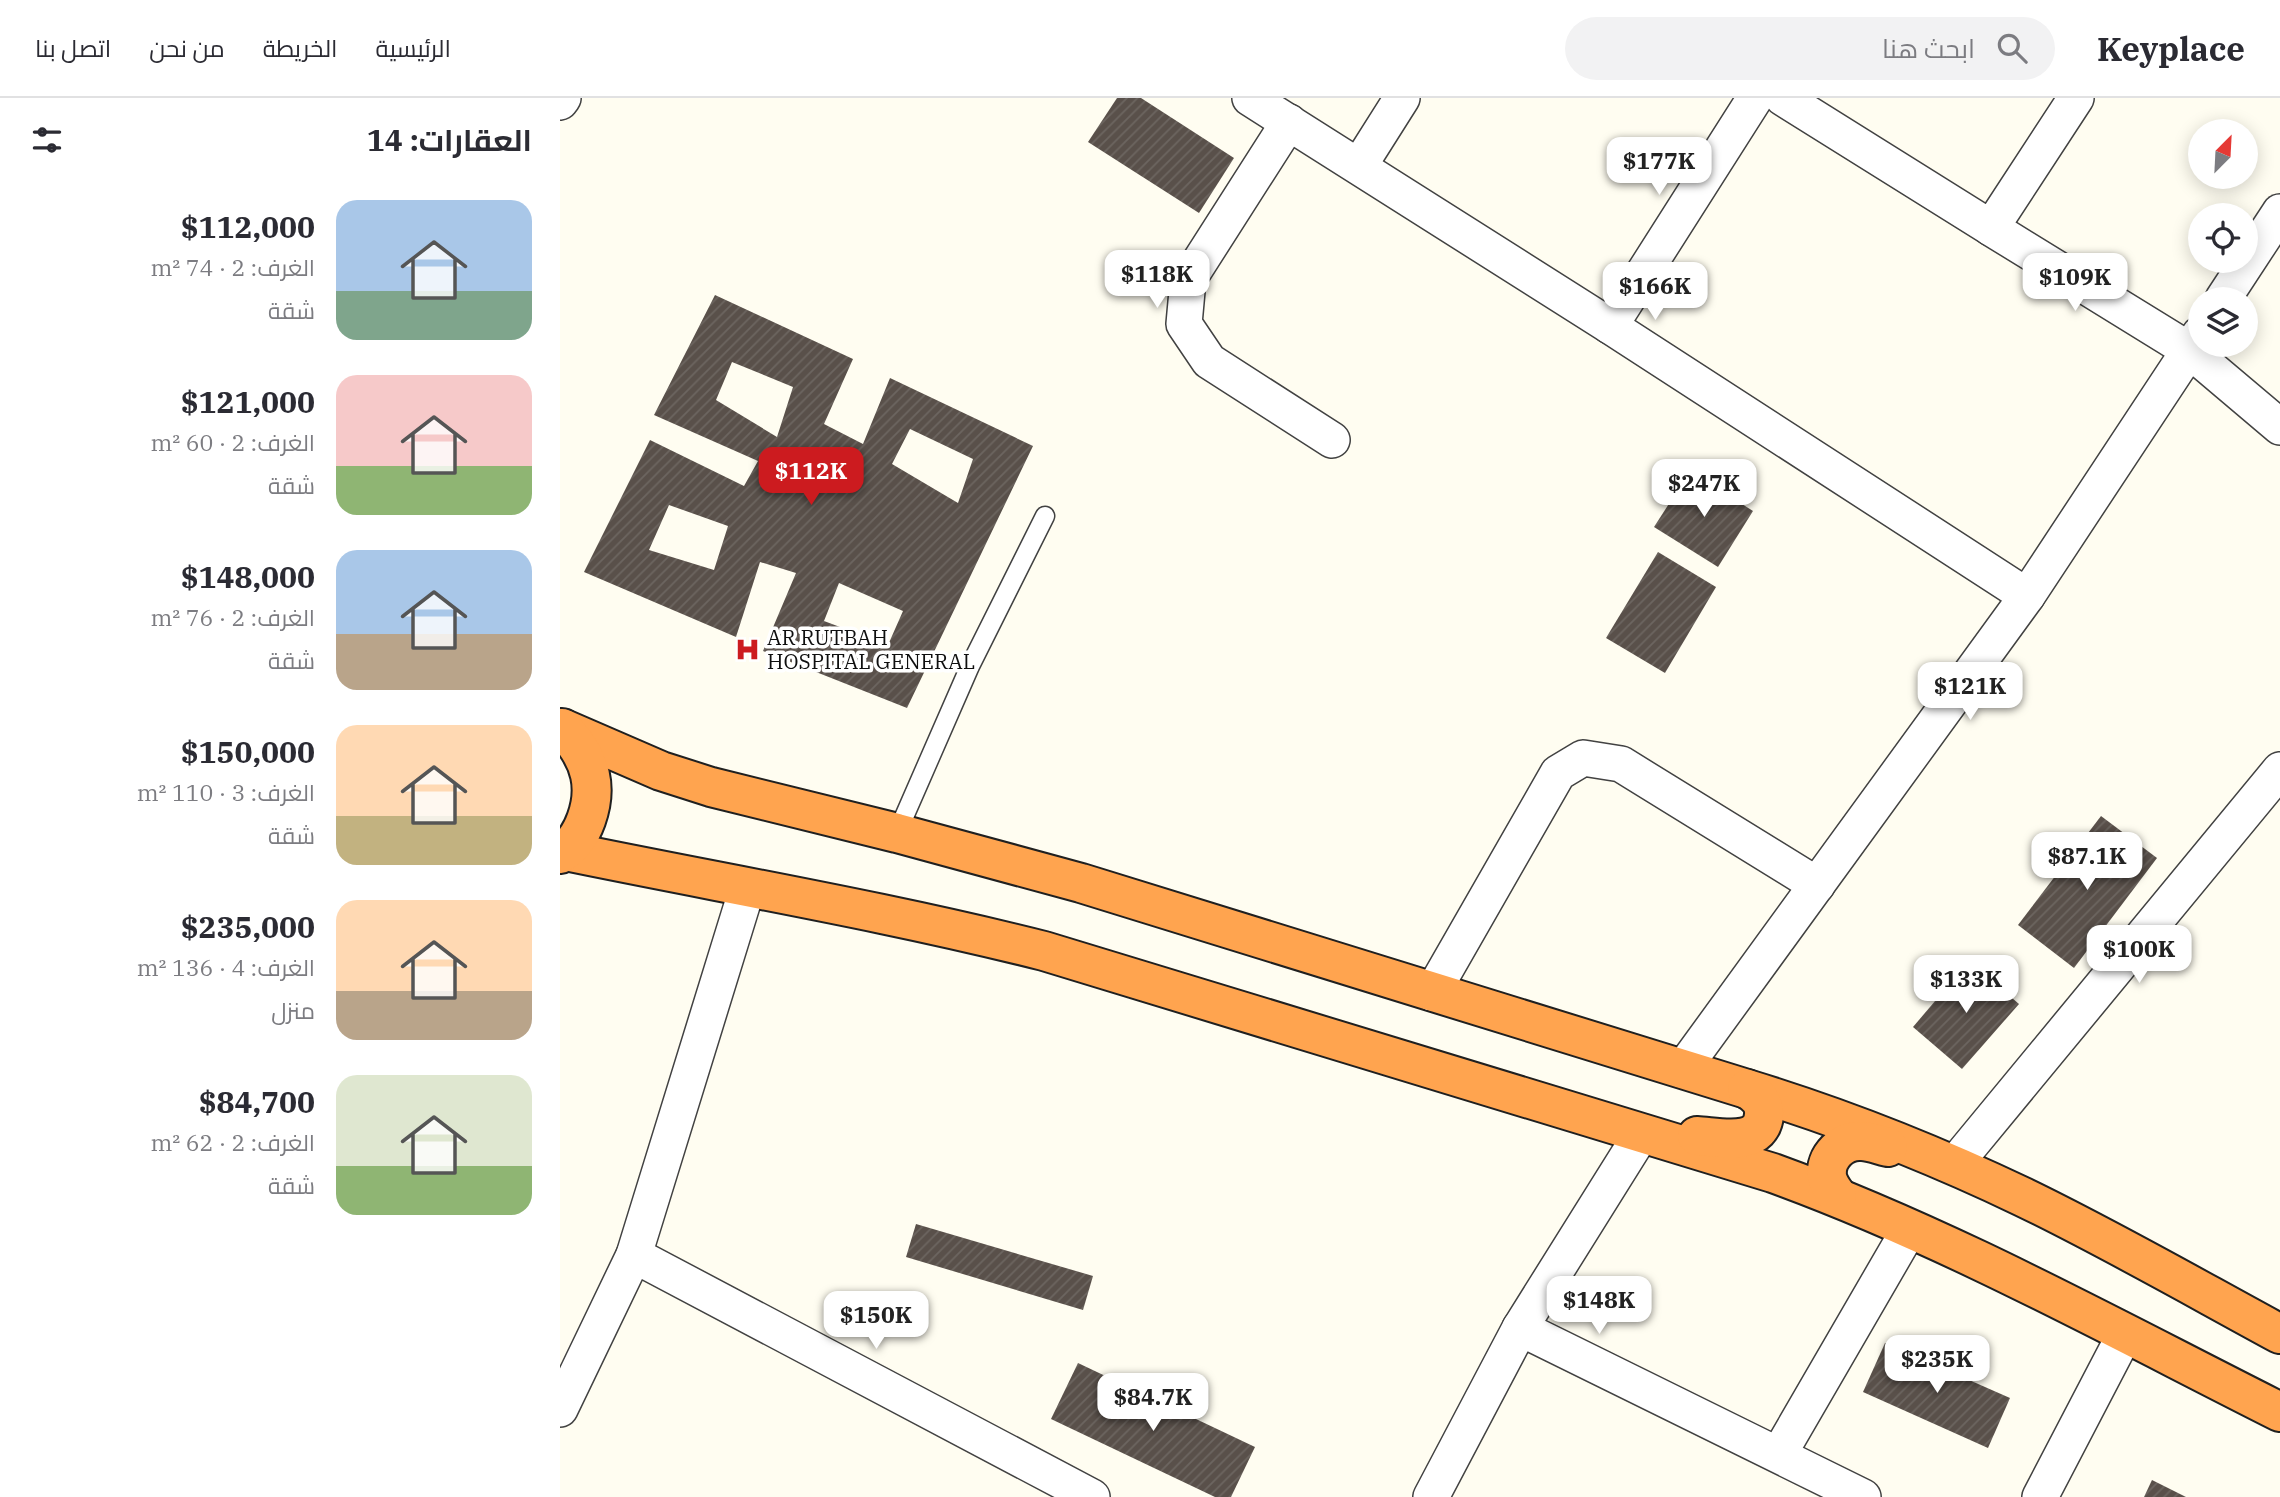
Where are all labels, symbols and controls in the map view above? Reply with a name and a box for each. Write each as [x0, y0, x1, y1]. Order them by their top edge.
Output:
search box [1565, 17, 2055, 80]
text: Keyplace [2097, 27, 2245, 70]
icon: search [1993, 29, 2031, 67]
text: ابحث هنا [1882, 31, 1975, 65]
text: اتصل بنا [35, 32, 111, 64]
text: من نحن [149, 32, 225, 64]
text: الخريطة [263, 32, 338, 64]
text: الرئيسية [376, 32, 451, 64]
north arrow [2188, 119, 2258, 189]
map controls [2188, 119, 2258, 357]
text: العقارات: 14 [367, 120, 532, 159]
icon: filters [28, 121, 66, 159]
pin: $177K [1610, 138, 1708, 197]
text: $177K [1623, 145, 1695, 175]
button: locate [2188, 203, 2258, 273]
text: $112,000 [181, 207, 315, 246]
icon: home [392, 228, 476, 312]
pin: $118K [1108, 250, 1206, 310]
text: الغرف: 2 · 74 m² [150, 252, 315, 282]
pin: $109K [2026, 254, 2124, 313]
text: $118K [1121, 258, 1193, 288]
text: $109K [2039, 261, 2111, 291]
pin: $166K [1606, 262, 1704, 322]
text: $166K [1619, 270, 1691, 300]
button: layers [2188, 287, 2258, 357]
text: شقة [268, 295, 315, 325]
text: $121,000 [181, 382, 315, 421]
icon: home [392, 403, 476, 487]
text: الغرف: 2 · 60 m² [150, 427, 315, 457]
pin: $112K [762, 448, 860, 507]
text: $112K [775, 455, 847, 485]
pin: $247K [1655, 460, 1753, 519]
text: $247K [1668, 467, 1740, 497]
text: شقة [268, 470, 315, 500]
text: $148,000 [181, 557, 315, 596]
icon: home [392, 578, 476, 662]
text: الغرف: 2 · 76 m² [150, 602, 315, 632]
place label: AR RUTBAH HOSPITAL GENERAL [767, 623, 975, 675]
hospital icon: AR RUTBAH HOSPITAL GENERAL [733, 635, 761, 663]
text: شقة [268, 645, 315, 675]
pin: $121K [1921, 662, 2019, 722]
text: $121K [1934, 670, 2006, 700]
text: $150,000 [181, 732, 315, 771]
icon: home [392, 753, 476, 837]
text: الغرف: 3 · 110 m² [137, 777, 315, 807]
text: شقة [268, 820, 315, 850]
pin: $87.1K [2030, 832, 2144, 892]
text: $87.1K [2047, 840, 2127, 870]
text: $235,000 [181, 907, 315, 946]
pin: $100K [2090, 926, 2188, 985]
icon: home [392, 928, 476, 1012]
text: $100K [2103, 933, 2175, 963]
text: الغرف: 4 · 136 m² [137, 952, 315, 982]
pin: $133K [1917, 956, 2015, 1015]
text: $133K [1930, 963, 2002, 993]
text: منزل [271, 995, 315, 1025]
text: $84,700 [199, 1082, 315, 1121]
icon: home [392, 1103, 476, 1187]
text: الغرف: 2 · 62 m² [150, 1127, 315, 1157]
text: شقة [268, 1170, 315, 1200]
pin: $148K [1550, 1276, 1648, 1336]
text: $148K [1563, 1284, 1635, 1314]
pin: $150K [827, 1292, 925, 1351]
text: $150K [840, 1299, 912, 1329]
pin: $235K [1888, 1336, 1986, 1395]
text: $235K [1901, 1343, 1973, 1373]
pin: $84.7K [1096, 1374, 1210, 1433]
text: $84.7K [1113, 1381, 1193, 1411]

